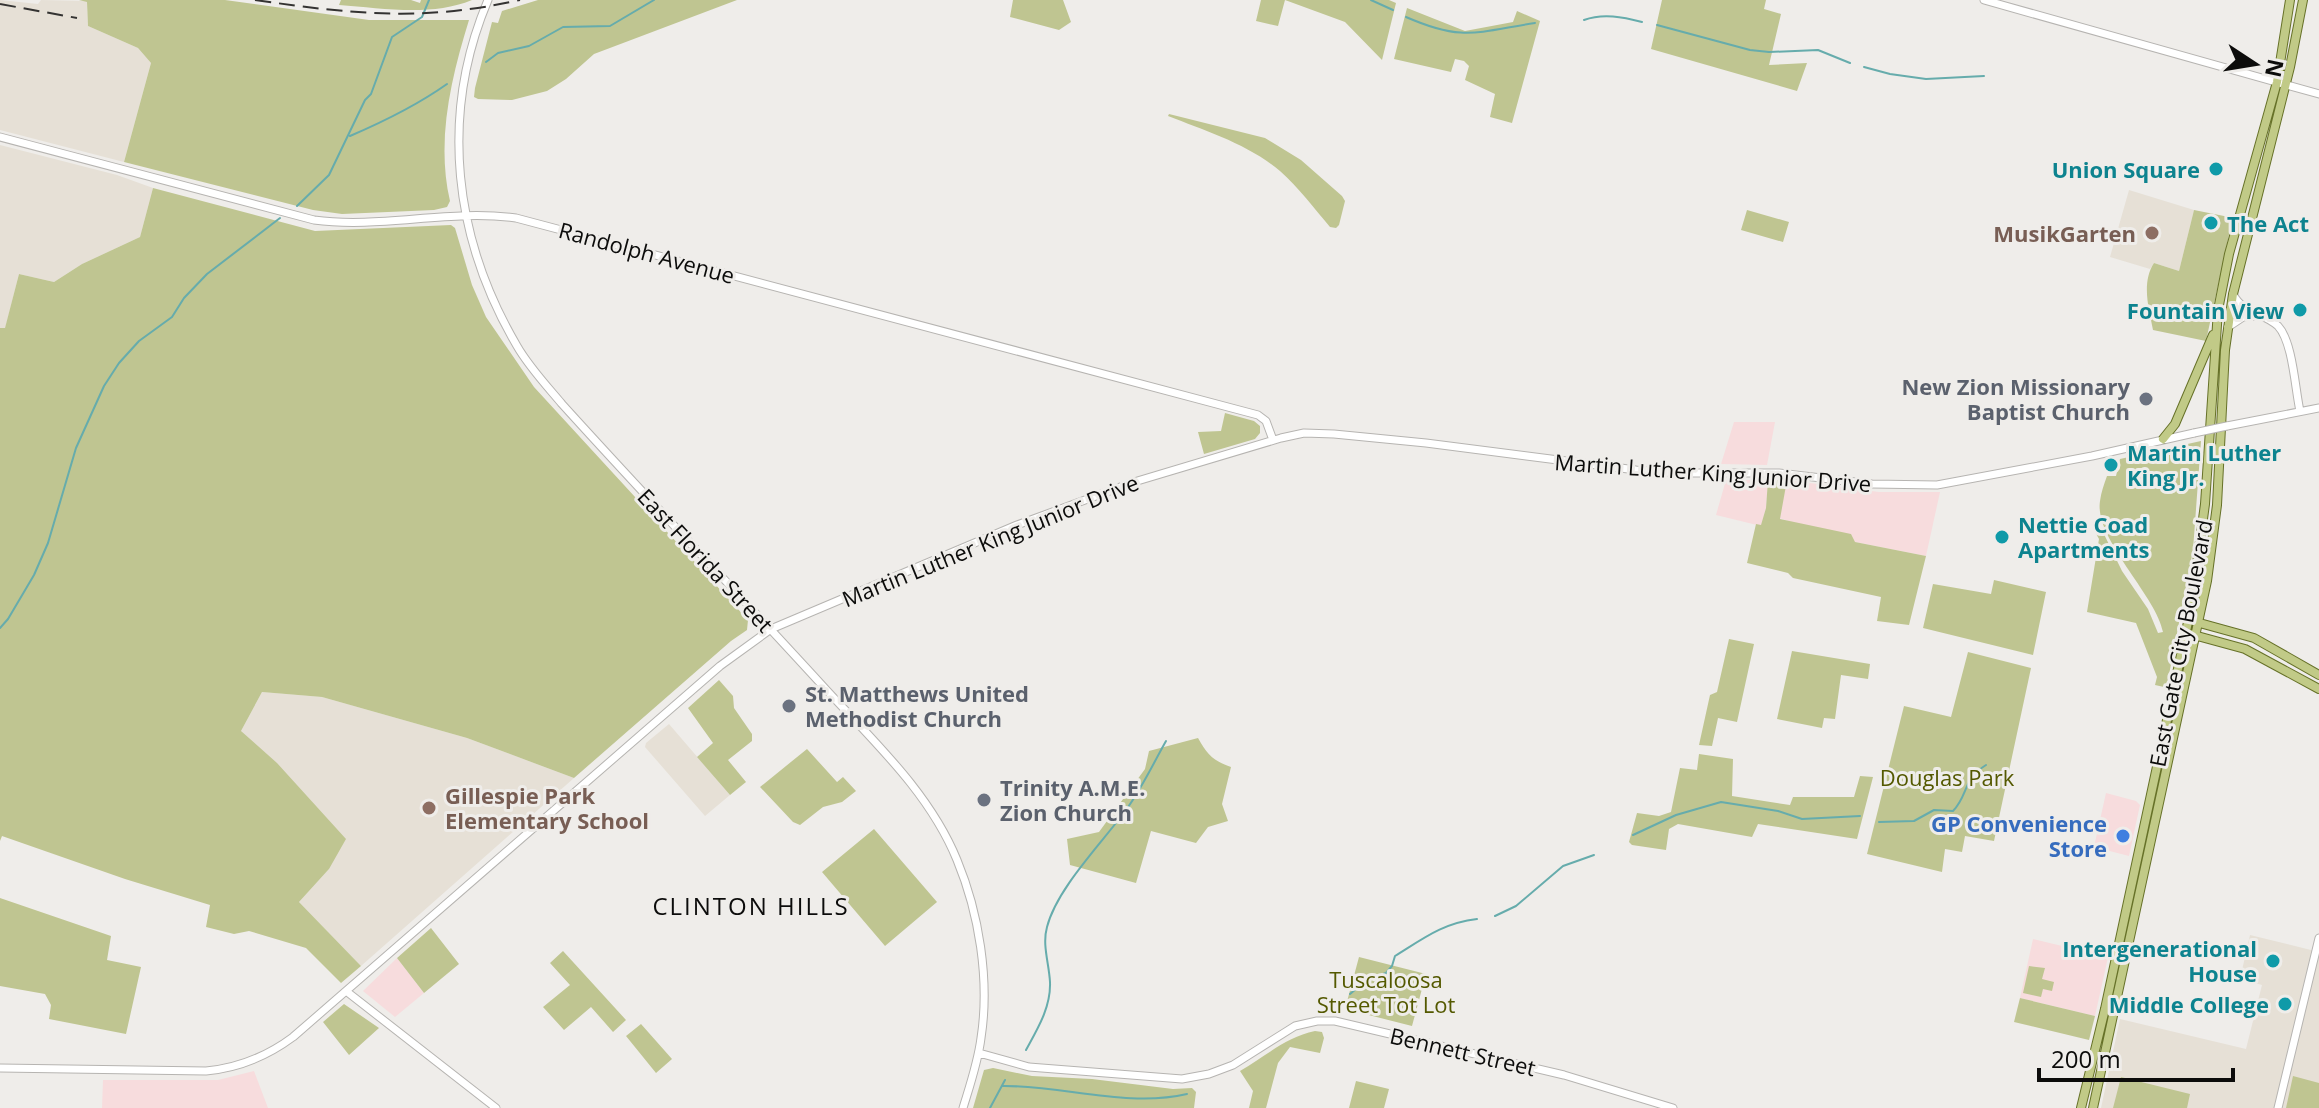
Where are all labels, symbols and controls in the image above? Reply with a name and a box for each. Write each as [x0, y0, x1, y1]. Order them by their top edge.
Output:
north arrow [2215, 24, 2295, 104]
text: N [2259, 56, 2292, 80]
place label: Union Square [2052, 154, 2200, 184]
marker: Union Square [2207, 160, 2225, 178]
place label: The Act [2227, 208, 2309, 238]
street label: Randolph Avenue [556, 214, 738, 290]
marker: The Act [2202, 214, 2220, 232]
place label: MusikGarten [1993, 218, 2136, 248]
marker: MusikGarten [2143, 224, 2161, 242]
place label: Fountain View [2127, 295, 2284, 325]
marker: Fountain View [2291, 301, 2309, 319]
place label: New Zion Missionary Baptist Church [1901, 371, 2130, 426]
marker: New Zion Missionary Baptist Church [2137, 390, 2155, 408]
place label: Martin Luther King Jr. [2127, 437, 2281, 492]
street label: Martin Luther King Junior Drive [1554, 446, 1872, 498]
marker: Martin Luther King Jr. [2102, 456, 2120, 474]
street label: Martin Luther King Junior Drive [837, 467, 1143, 613]
street label: East Florida Street [632, 482, 781, 638]
place label: Nettie Coad Apartments [2018, 509, 2150, 564]
street label: East Gate City Boulevard [2141, 517, 2219, 769]
marker: Nettie Coad Apartments [1993, 528, 2011, 546]
place label: St. Matthews United Methodist Church [805, 678, 1029, 733]
marker: St. Matthews United Methodist Church [780, 697, 798, 715]
park label: Douglas Park [1880, 762, 2015, 792]
place label: Trinity A.M.E. Zion Church [1000, 772, 1145, 827]
place label: Gillespie Park Elementary School [445, 780, 649, 835]
marker: Trinity A.M.E. Zion Church [975, 791, 993, 809]
marker: Gillespie Park Elementary School [420, 799, 438, 817]
place label: GP Convenience Store [1931, 808, 2107, 863]
marker: GP Convenience Store [2114, 827, 2132, 845]
district label: CLINTON HILLS [652, 889, 850, 922]
place label: Intergenerational House [2062, 933, 2257, 988]
marker: Intergenerational House [2264, 952, 2282, 970]
park label: Tuscaloosa Street Tot Lot [1317, 964, 1455, 1019]
place label: Middle College [2109, 989, 2269, 1019]
marker: Middle College [2276, 995, 2294, 1013]
street label: Bennett Street [1387, 1020, 1539, 1082]
scale bar [2039, 1032, 2233, 1082]
text: 200 m [2051, 1042, 2121, 1075]

